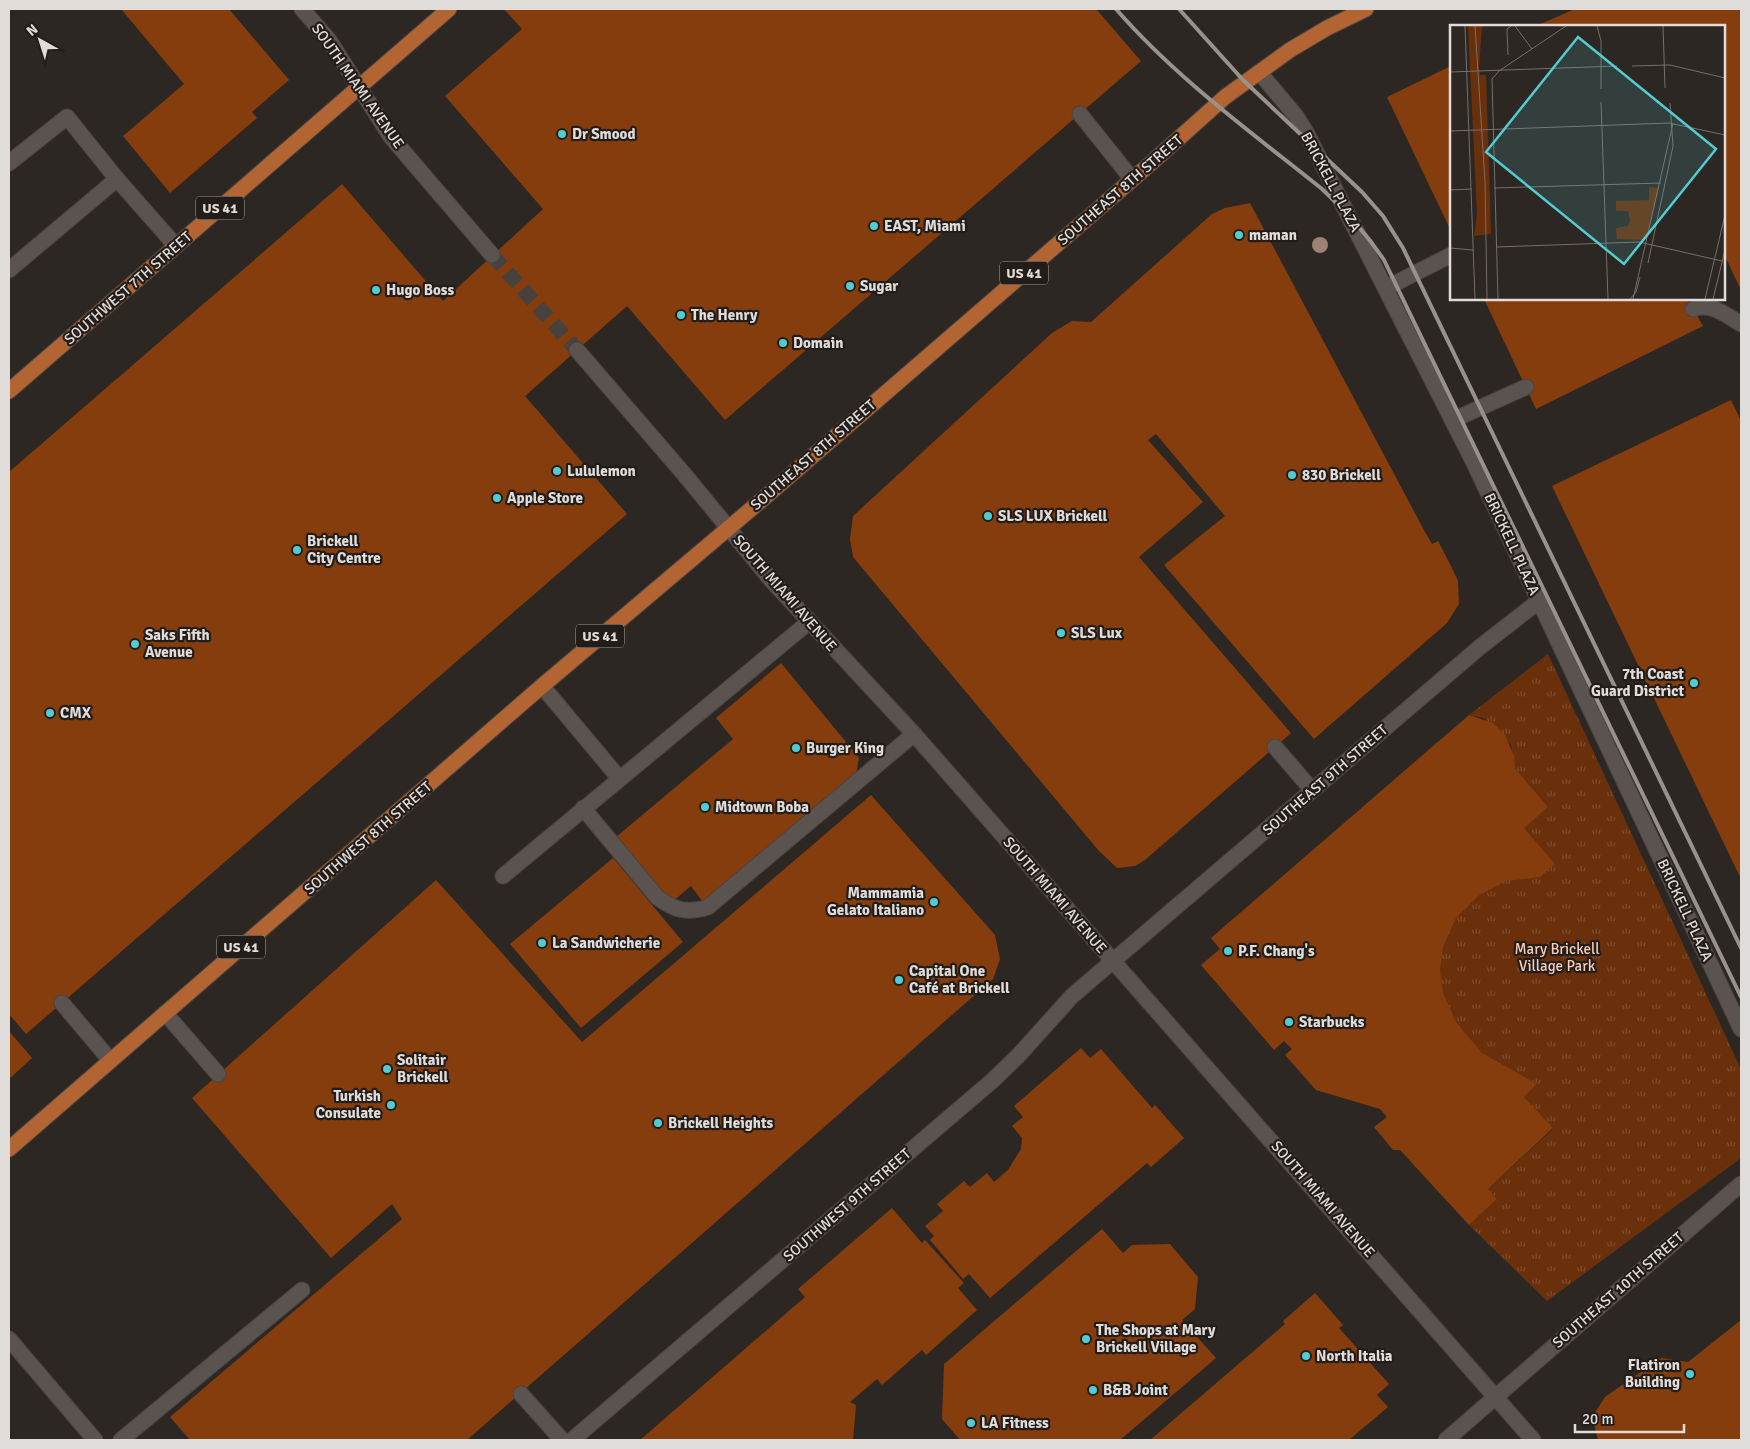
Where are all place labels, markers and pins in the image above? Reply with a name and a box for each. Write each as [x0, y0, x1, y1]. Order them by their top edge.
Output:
place label: Dr Smood [572, 125, 636, 143]
marker: Dr Smood [556, 128, 568, 140]
place label: EAST, Miami [884, 217, 966, 235]
marker: EAST, Miami [868, 220, 880, 232]
place label: maman [1249, 226, 1297, 244]
marker: maman [1233, 229, 1245, 241]
place label: Sugar [860, 277, 898, 295]
marker: Sugar [844, 280, 856, 292]
place label: Hugo Boss [386, 281, 454, 299]
marker: Hugo Boss [370, 284, 382, 296]
place label: The Henry [691, 306, 758, 324]
marker: The Henry [675, 309, 687, 321]
place label: Domain [793, 334, 843, 352]
marker: Domain [777, 337, 789, 349]
place label: Lululemon [567, 462, 636, 480]
marker: Lululemon [551, 465, 563, 477]
place label: 830 Brickell [1302, 466, 1381, 484]
marker: 830 Brickell [1286, 469, 1298, 481]
place label: Apple Store [507, 489, 583, 507]
marker: Apple Store [491, 492, 503, 504]
place label: SLS LUX Brickell [998, 507, 1107, 525]
marker: SLS LUX Brickell [982, 510, 994, 522]
place label: Brickell City Centre [307, 532, 381, 567]
marker: Brickell City Centre [291, 544, 303, 556]
place label: SLS Lux [1071, 624, 1123, 642]
place label: Saks Fifth Avenue [145, 626, 210, 661]
marker: SLS Lux [1055, 627, 1067, 639]
marker: Saks Fifth Avenue [129, 638, 141, 650]
place label: 7th Coast Guard District [1591, 665, 1684, 700]
marker: 7th Coast Guard District [1688, 677, 1700, 689]
place label: CMX [60, 704, 92, 722]
marker: CMX [44, 707, 56, 719]
place label: Burger King [806, 739, 884, 757]
marker: Burger King [790, 742, 802, 754]
place label: Midtown Boba [715, 798, 809, 816]
marker: Midtown Boba [699, 801, 711, 813]
place label: Mammamia Gelato Italiano [827, 884, 924, 919]
marker: Mammamia Gelato Italiano [928, 896, 940, 908]
place label: La Sandwicherie [552, 934, 660, 952]
marker: La Sandwicherie [536, 937, 548, 949]
place label: P.F. Chang's [1238, 942, 1315, 960]
marker: P.F. Chang's [1222, 945, 1234, 957]
place label: Capital One Café at Brickell [909, 962, 1010, 997]
marker: Capital One Café at Brickell [893, 974, 905, 986]
place label: Starbucks [1299, 1013, 1365, 1031]
marker: Starbucks [1283, 1016, 1295, 1028]
place label: Solitair Brickell [397, 1051, 449, 1086]
marker: Solitair Brickell [381, 1063, 393, 1075]
place label: Turkish Consulate [316, 1087, 381, 1122]
marker: Turkish Consulate [385, 1099, 397, 1111]
place label: Brickell Heights [668, 1114, 774, 1132]
marker: Brickell Heights [652, 1117, 664, 1129]
place label: The Shops at Mary Brickell Village [1096, 1321, 1216, 1356]
marker: The Shops at Mary Brickell Village [1080, 1333, 1092, 1345]
place label: North Italia [1316, 1347, 1393, 1365]
marker: North Italia [1300, 1350, 1312, 1362]
place label: Flatiron Building [1625, 1356, 1680, 1391]
marker: Flatiron Building [1684, 1368, 1696, 1380]
place label: B&B Joint [1103, 1381, 1168, 1399]
marker: B&B Joint [1087, 1384, 1099, 1396]
place label: LA Fitness [981, 1414, 1049, 1432]
marker: LA Fitness [965, 1417, 977, 1429]

